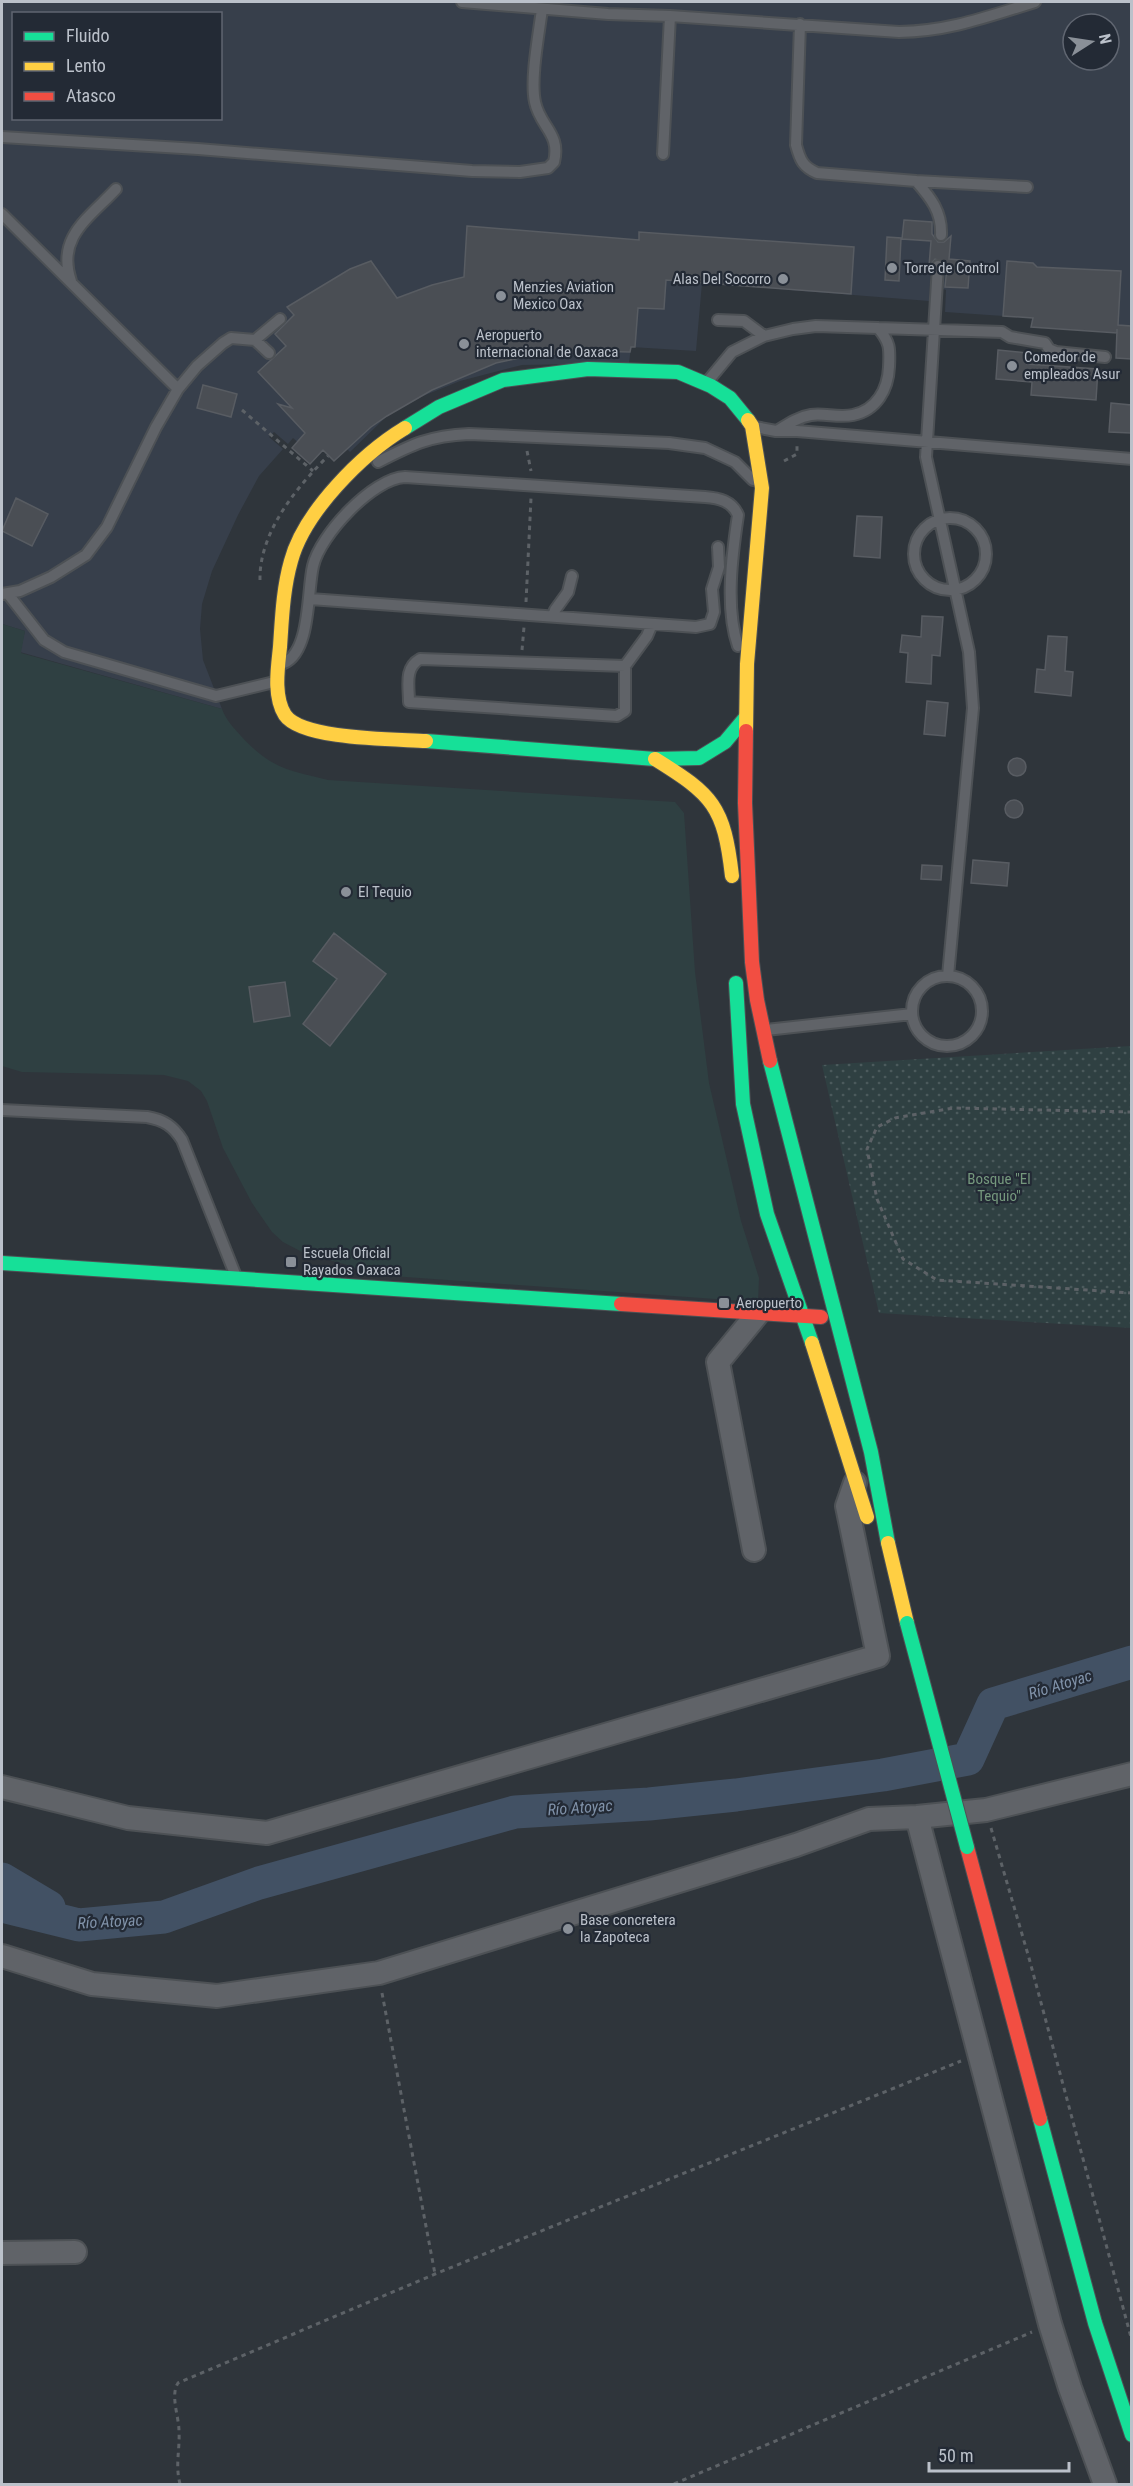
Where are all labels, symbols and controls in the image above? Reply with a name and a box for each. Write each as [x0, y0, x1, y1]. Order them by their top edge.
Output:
legend [12, 12, 222, 120]
north arrow [1061, 12, 1121, 72]
text: Fluido [66, 25, 110, 46]
text: N [1095, 32, 1115, 46]
text: Lento [66, 55, 106, 76]
text: Atasco [66, 85, 116, 106]
place label: Torre de Control [904, 259, 999, 277]
marker: Torre de Control [885, 261, 899, 275]
place label: Alas Del Socorro [673, 270, 771, 288]
marker: Alas Del Socorro [776, 272, 790, 286]
place label: Menzies Aviation Mexico Oax [513, 278, 614, 313]
marker: Menzies Aviation Mexico Oax [494, 289, 508, 303]
place label: Aeropuerto internacional de Oaxaca [476, 326, 618, 361]
marker: Aeropuerto internacional de Oaxaca [457, 337, 471, 351]
place label: Comedor de empleados Asur [1024, 348, 1120, 383]
marker: Comedor de empleados Asur [1005, 359, 1019, 373]
place label: El Tequio [358, 883, 412, 901]
marker: El Tequio [339, 885, 353, 899]
park label: Bosque "El Tequio" [967, 1170, 1031, 1205]
place label: Escuela Oficial Rayados Oaxaca [303, 1244, 401, 1279]
marker: Escuela Oficial Rayados Oaxaca [284, 1255, 298, 1269]
place label: Aeropuerto [736, 1294, 802, 1312]
marker: Aeropuerto [717, 1296, 731, 1310]
water label: Río Atoyac [1026, 1666, 1094, 1703]
water label: Río Atoyac [547, 1796, 613, 1819]
water label: Río Atoyac [77, 1910, 143, 1933]
place label: Base concretera la Zapoteca [580, 1911, 676, 1946]
marker: Base concretera la Zapoteca [561, 1922, 575, 1936]
scale bar [929, 2435, 1068, 2473]
text: 50 m [938, 2445, 973, 2466]

